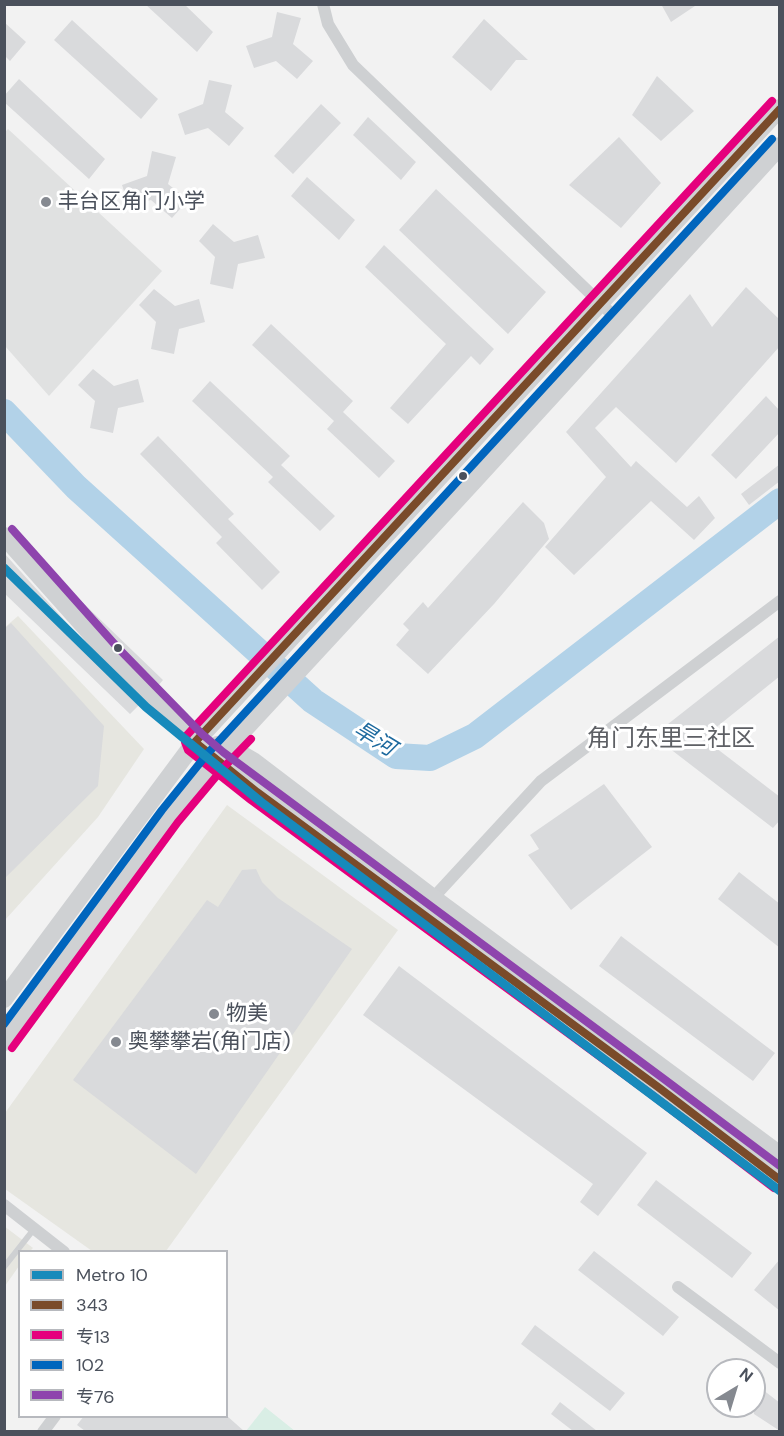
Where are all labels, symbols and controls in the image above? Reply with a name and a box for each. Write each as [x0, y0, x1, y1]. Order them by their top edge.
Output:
place label: 丰台区角门小学 [58, 189, 205, 215]
marker: 丰台区角门小学 [39, 195, 53, 209]
unlabelled marker [457, 470, 469, 482]
unlabelled marker [112, 642, 124, 654]
water label: 旱河 [348, 717, 400, 763]
district label: 角门东里三社区 [587, 726, 755, 754]
place label: 物美 [226, 1001, 268, 1027]
marker: 物美 [207, 1007, 221, 1021]
place label: 奥攀攀岩(角门店) [128, 1029, 291, 1055]
marker: 奥攀攀岩(角门店) [109, 1035, 123, 1049]
legend [18, 1250, 228, 1418]
text: Metro 10 [76, 1263, 148, 1287]
text: 343 [76, 1293, 108, 1317]
text: 专13 [76, 1325, 110, 1349]
text: 102 [76, 1353, 104, 1377]
north arrow [706, 1358, 766, 1418]
text: N [735, 1363, 757, 1387]
text: 专76 [76, 1385, 114, 1409]

